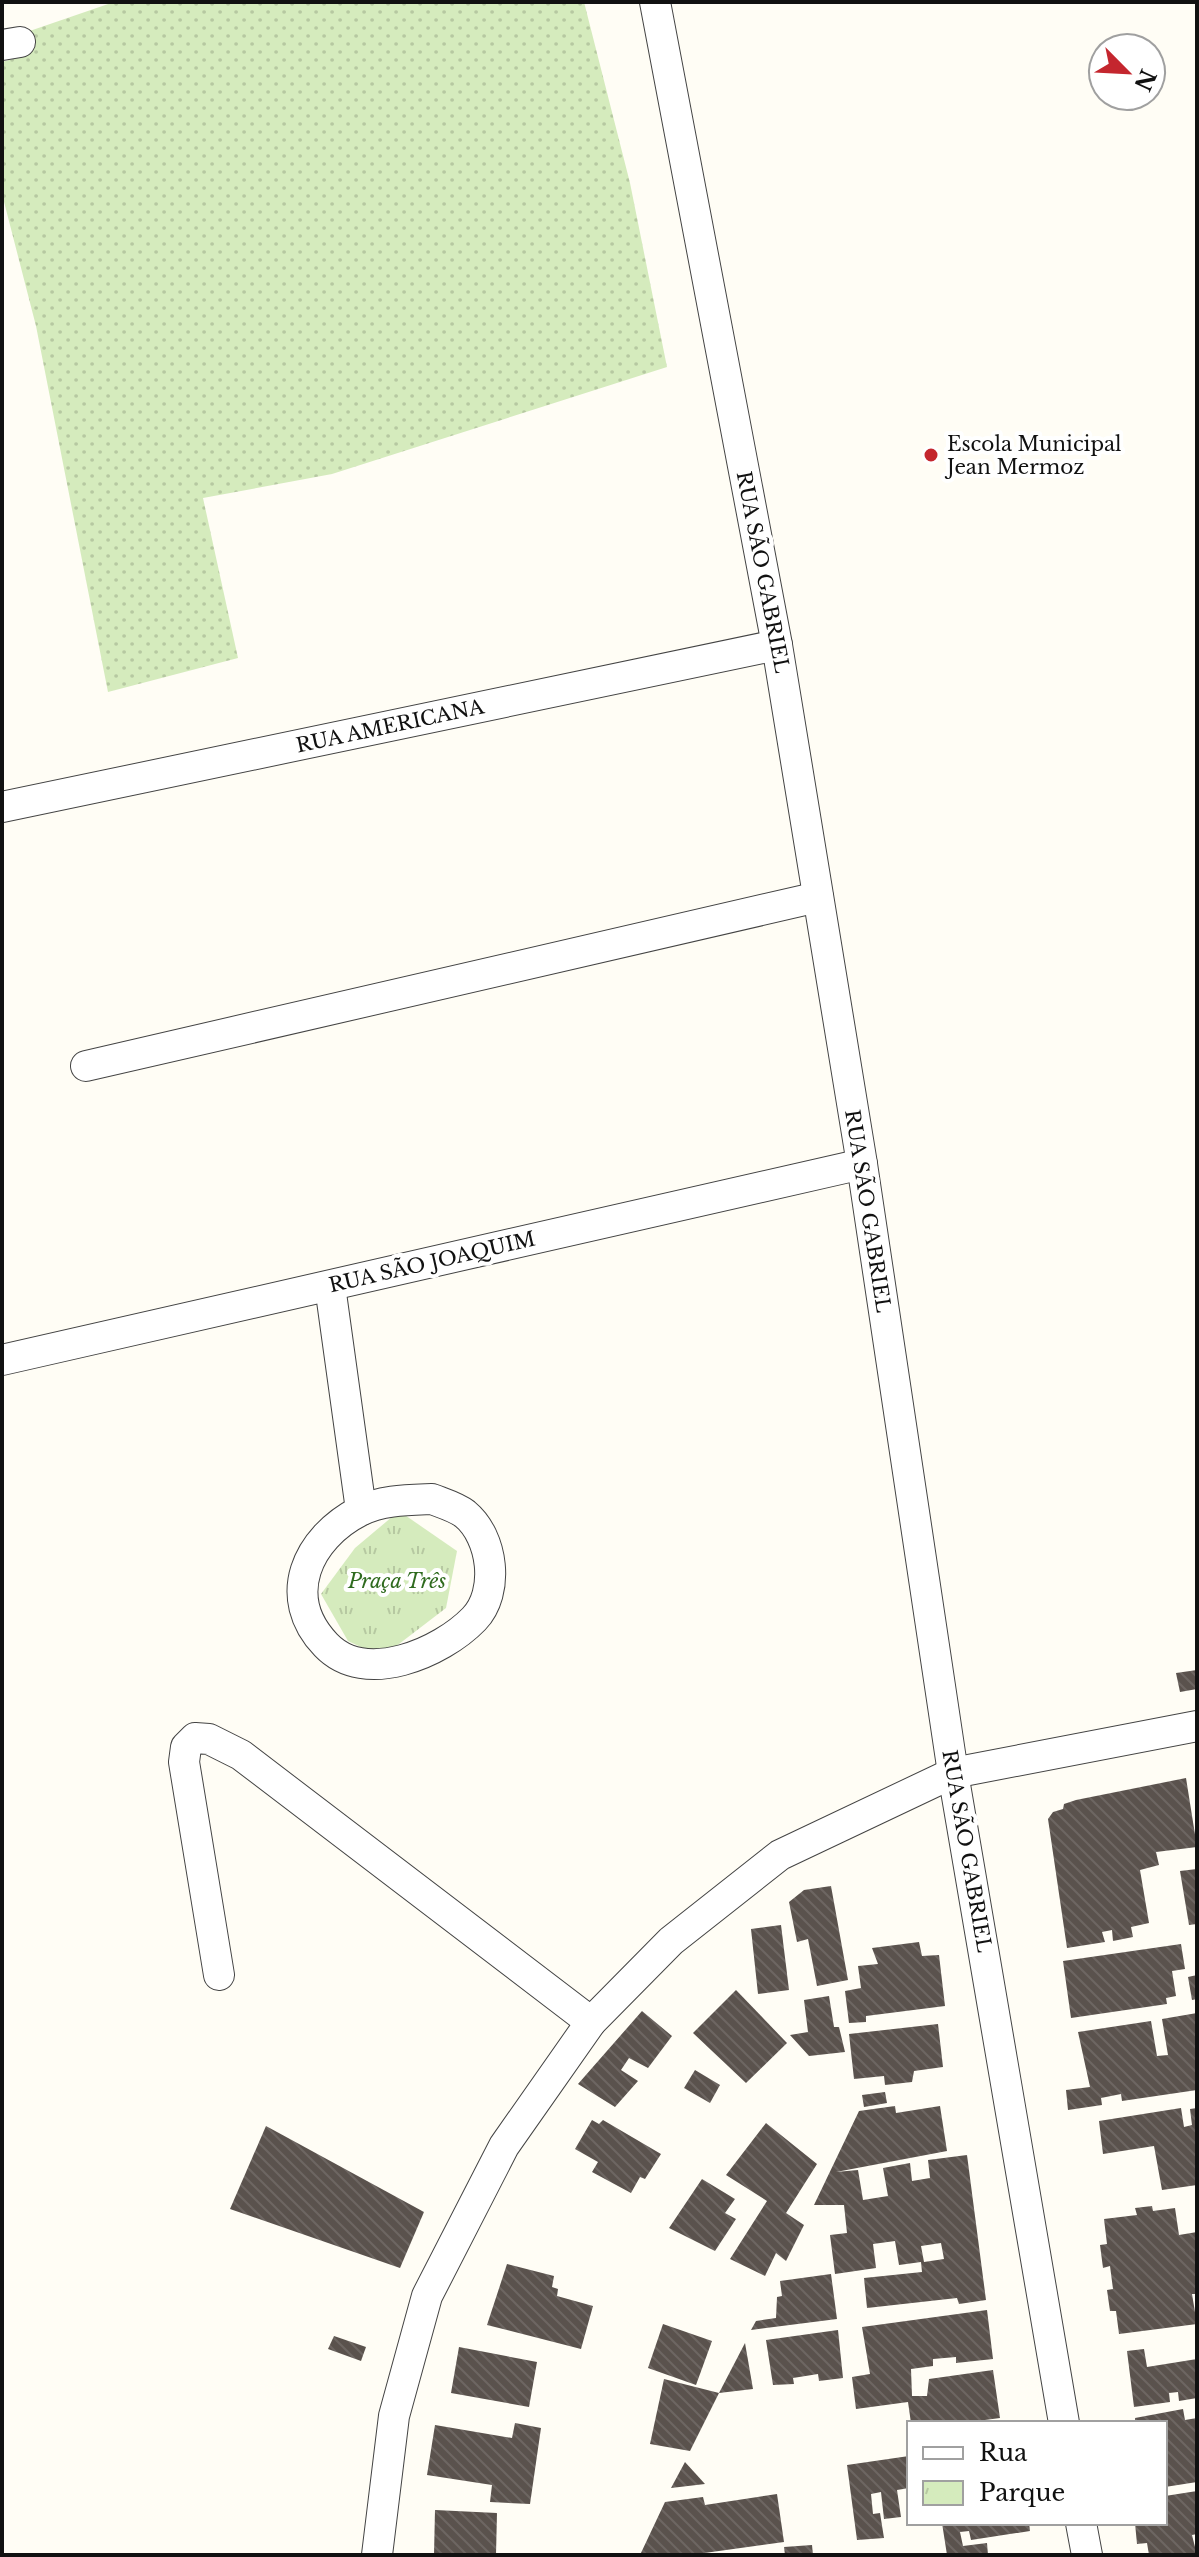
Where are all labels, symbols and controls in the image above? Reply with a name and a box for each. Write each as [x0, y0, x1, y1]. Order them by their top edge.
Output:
north arrow [1087, 32, 1167, 112]
text: N [1128, 65, 1161, 95]
place label: Escola Municipal Jean Mermoz [944, 432, 1122, 479]
marker: Escola Municipal Jean Mermoz [922, 446, 940, 464]
street label: RUA SÃO GABRIEL [732, 469, 795, 675]
street label: RUA AMERICANA [294, 694, 487, 758]
street label: RUA SÃO GABRIEL [840, 1108, 897, 1315]
street label: RUA SÃO JOAQUIM [326, 1226, 538, 1297]
park label: Praça Três [347, 1569, 446, 1593]
street label: RUA SÃO GABRIEL [937, 1748, 998, 1955]
legend [907, 2421, 1167, 2525]
text: Rua [979, 2438, 1028, 2467]
text: Parque [979, 2478, 1065, 2507]

